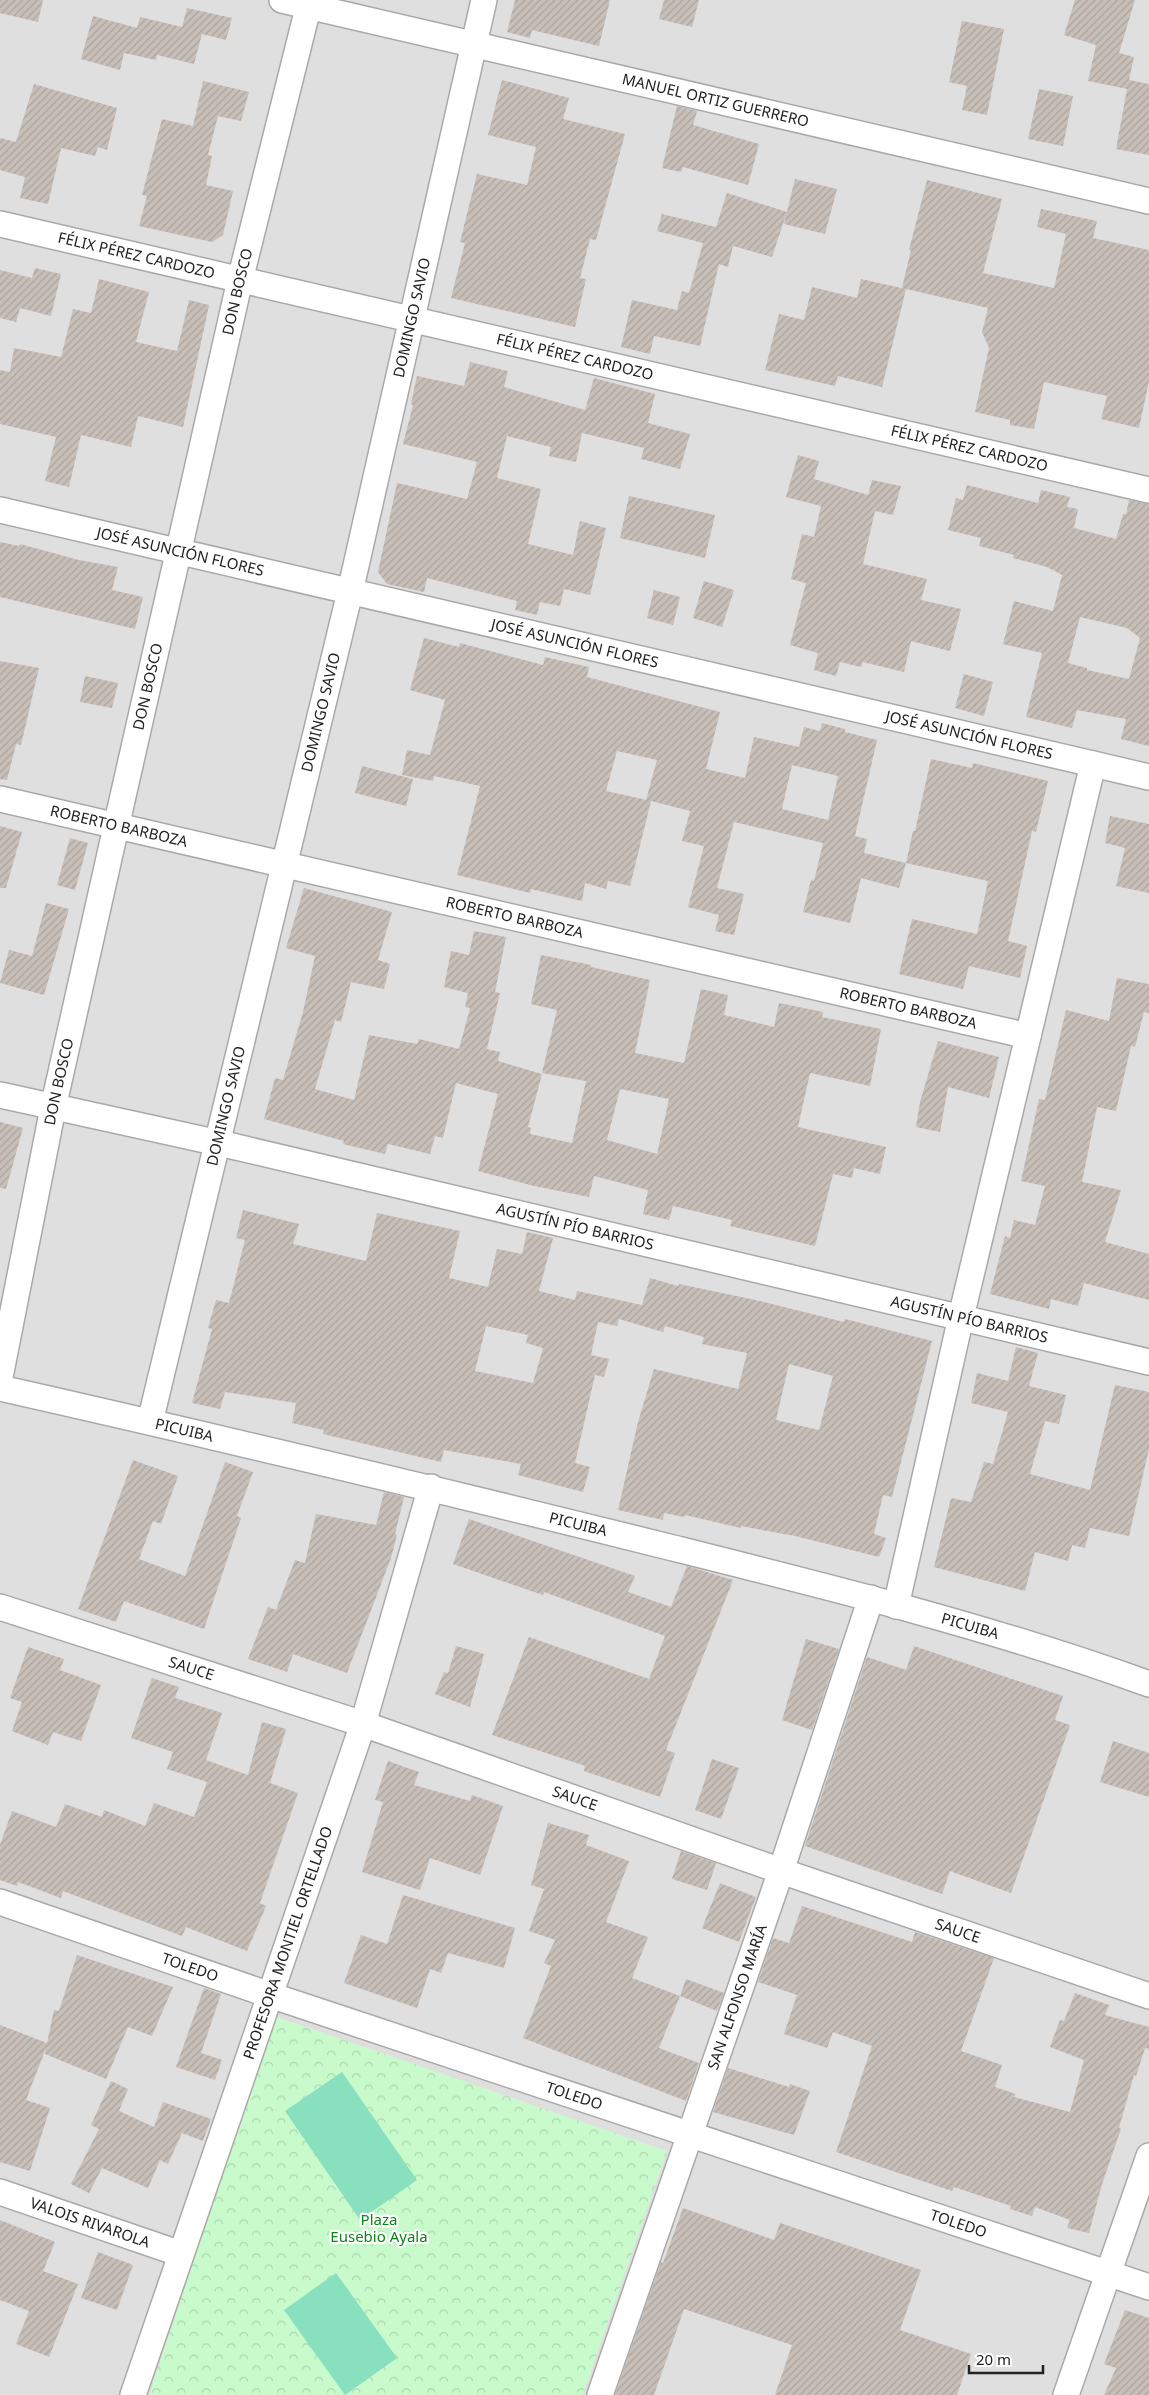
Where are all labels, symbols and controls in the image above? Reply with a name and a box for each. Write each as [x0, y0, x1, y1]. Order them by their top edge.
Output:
street label: MANUEL ORTIZ GUERRERO [620, 68, 811, 131]
street label: FÉLIX PÉREZ CARDOZO [56, 227, 217, 282]
street label: DON BOSCO [217, 246, 257, 337]
street label: DOMINGO SAVIO [388, 256, 434, 379]
street label: FÉLIX PÉREZ CARDOZO [495, 328, 655, 384]
street label: FÉLIX PÉREZ CARDOZO [889, 420, 1050, 475]
street label: JOSÉ ASUNCIÓN FLORES [93, 521, 266, 580]
street label: JOSÉ ASUNCIÓN FLORES [487, 613, 661, 672]
street label: DON BOSCO [127, 641, 166, 732]
street label: DOMINGO SAVIO [296, 650, 344, 774]
street label: JOSÉ ASUNCIÓN FLORES [882, 705, 1055, 763]
street label: ROBERTO BARBOZA [48, 800, 190, 851]
street label: ROBERTO BARBOZA [444, 891, 586, 942]
street label: ROBERTO BARBOZA [838, 982, 979, 1033]
street label: DON BOSCO [39, 1036, 77, 1127]
street label: DOMINGO SAVIO [201, 1044, 249, 1168]
street label: AGUSTÍN PÍO BARRIOS [495, 1198, 656, 1254]
street label: AGUSTÍN PÍO BARRIOS [889, 1291, 1050, 1347]
street label: PICUIBA [153, 1413, 216, 1446]
street label: PICUIBA [547, 1507, 610, 1540]
street label: PICUIBA [939, 1607, 1002, 1643]
street label: SAUCE [166, 1651, 217, 1684]
street label: SAUCE [550, 1780, 601, 1815]
street label: PROFESORA MONTIEL ORTELLADO [238, 1823, 336, 2062]
street label: SAUCE [933, 1913, 983, 1947]
street label: SAN ALFONSO MARÍA [702, 1921, 771, 2072]
street label: TOLEDO [159, 1948, 221, 1986]
street label: TOLEDO [543, 2076, 605, 2114]
street label: VALOIS RIVAROLA [28, 2192, 153, 2252]
street label: TOLEDO [928, 2204, 990, 2241]
park label: Plaza Eusebio Ayala [330, 2209, 428, 2246]
scale bar [969, 2342, 1043, 2374]
text: 20 m [976, 2349, 1011, 2369]

